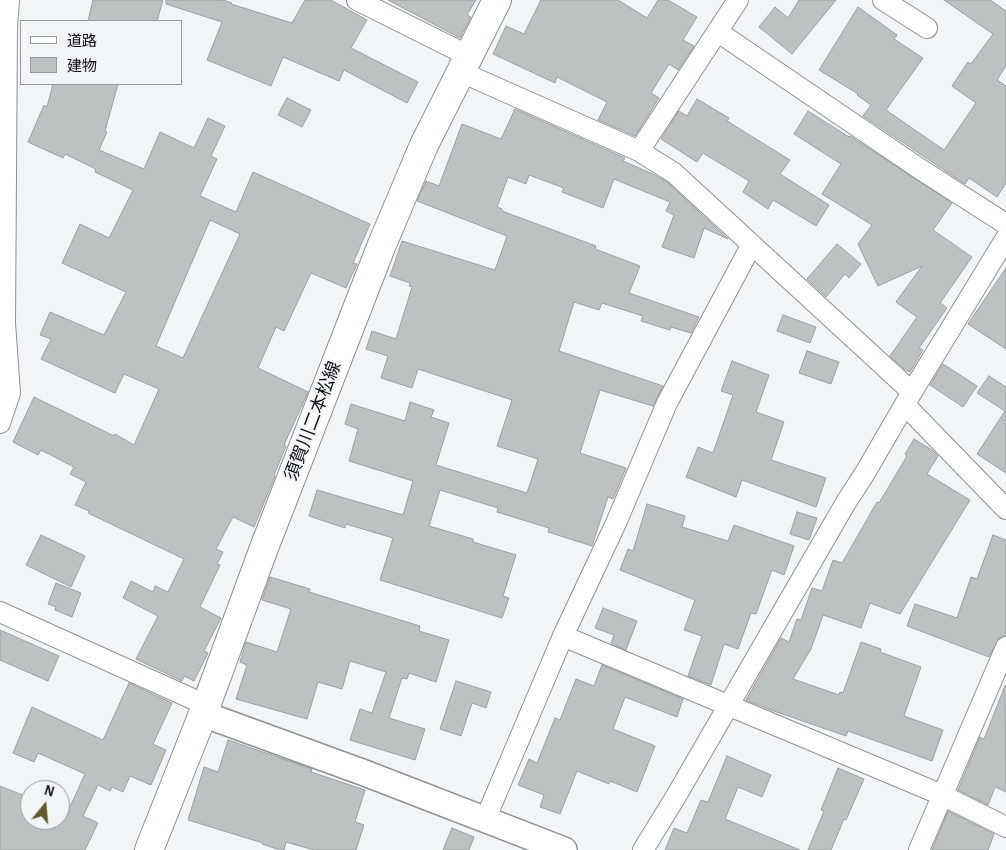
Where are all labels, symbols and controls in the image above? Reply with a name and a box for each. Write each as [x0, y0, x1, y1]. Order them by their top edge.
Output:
legend [20, 20, 182, 85]
text: 道路 [67, 34, 97, 49]
text: 建物 [67, 59, 97, 74]
street label: 須賀川二本松線 [280, 358, 346, 484]
north arrow [20, 780, 70, 830]
text: N [42, 783, 56, 800]

